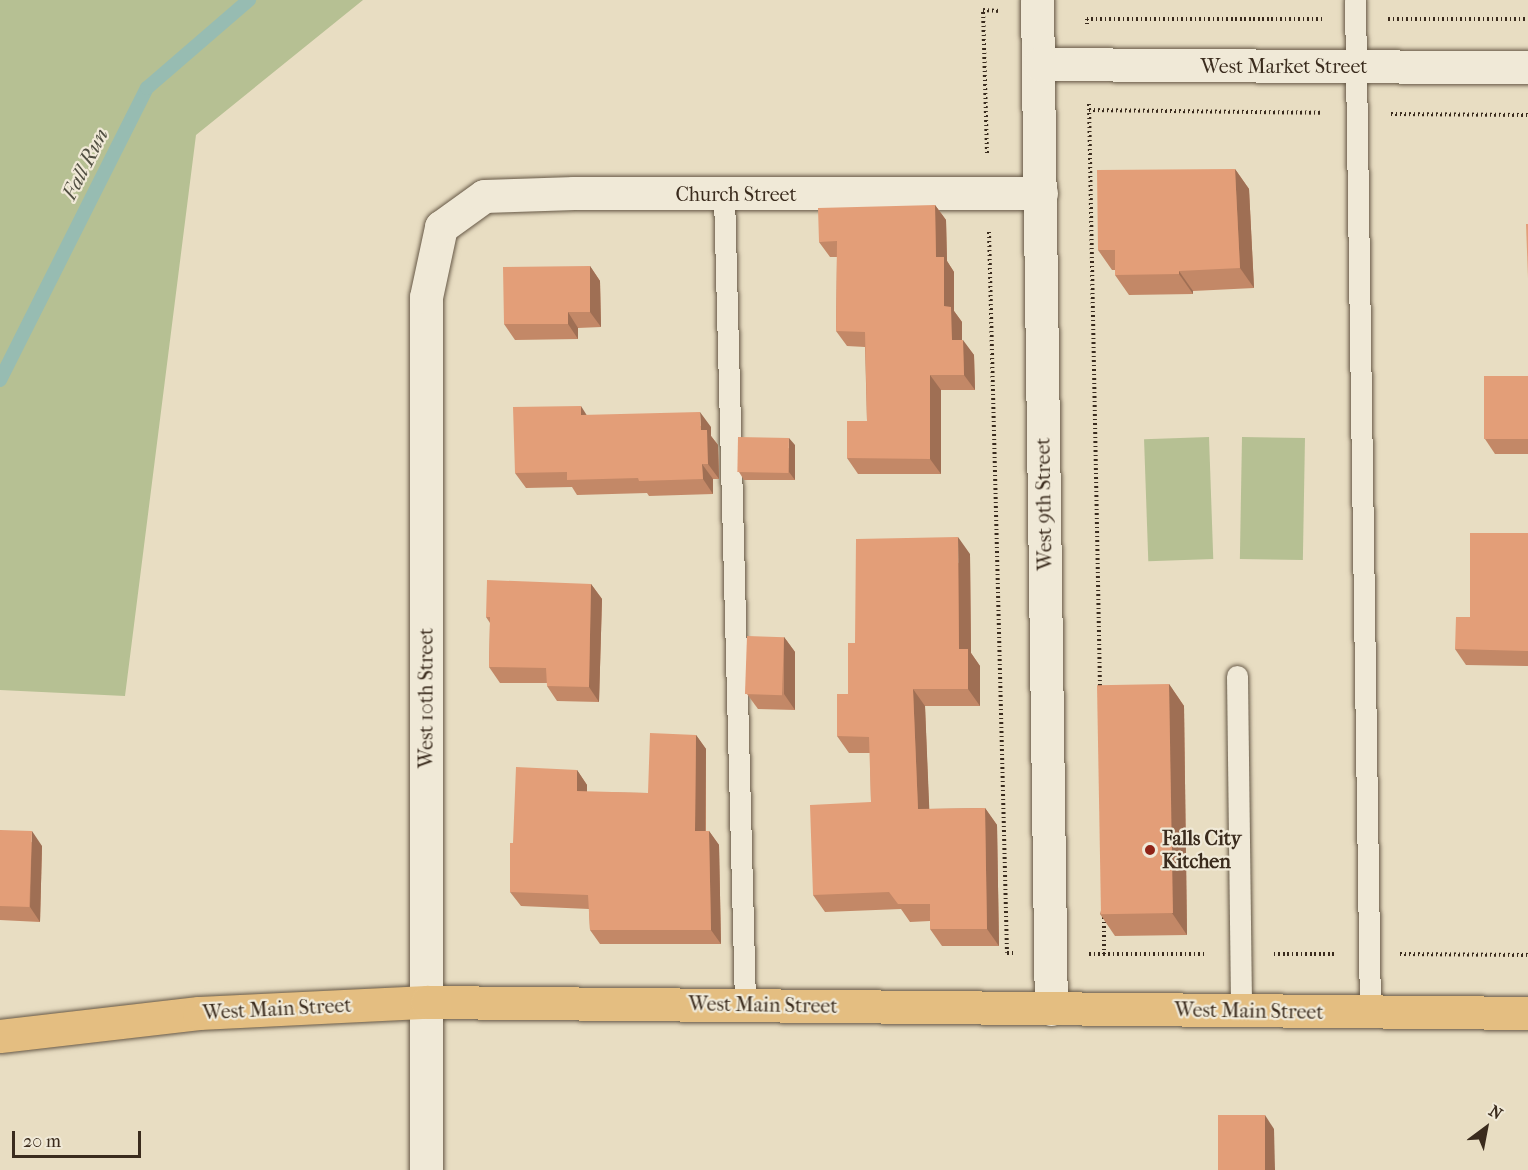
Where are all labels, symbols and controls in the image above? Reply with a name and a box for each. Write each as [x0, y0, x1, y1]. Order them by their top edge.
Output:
street label: West Market Street [1201, 54, 1367, 78]
water label: Fall Run [56, 124, 114, 204]
street label: Church Street [675, 182, 797, 206]
street label: West 9th Street [1031, 437, 1057, 571]
street label: West 10th Street [414, 628, 438, 768]
place label: Falls City Kitchen [1162, 826, 1242, 873]
marker: Falls City Kitchen [1143, 843, 1157, 857]
street label: West Main Street [688, 992, 838, 1018]
street label: West Main Street [202, 993, 352, 1025]
street label: West Main Street [1174, 998, 1324, 1024]
north arrow [1456, 1098, 1516, 1158]
text: N [1486, 1101, 1506, 1124]
scale bar [15, 1119, 144, 1157]
text: 20 m [23, 1131, 61, 1152]

